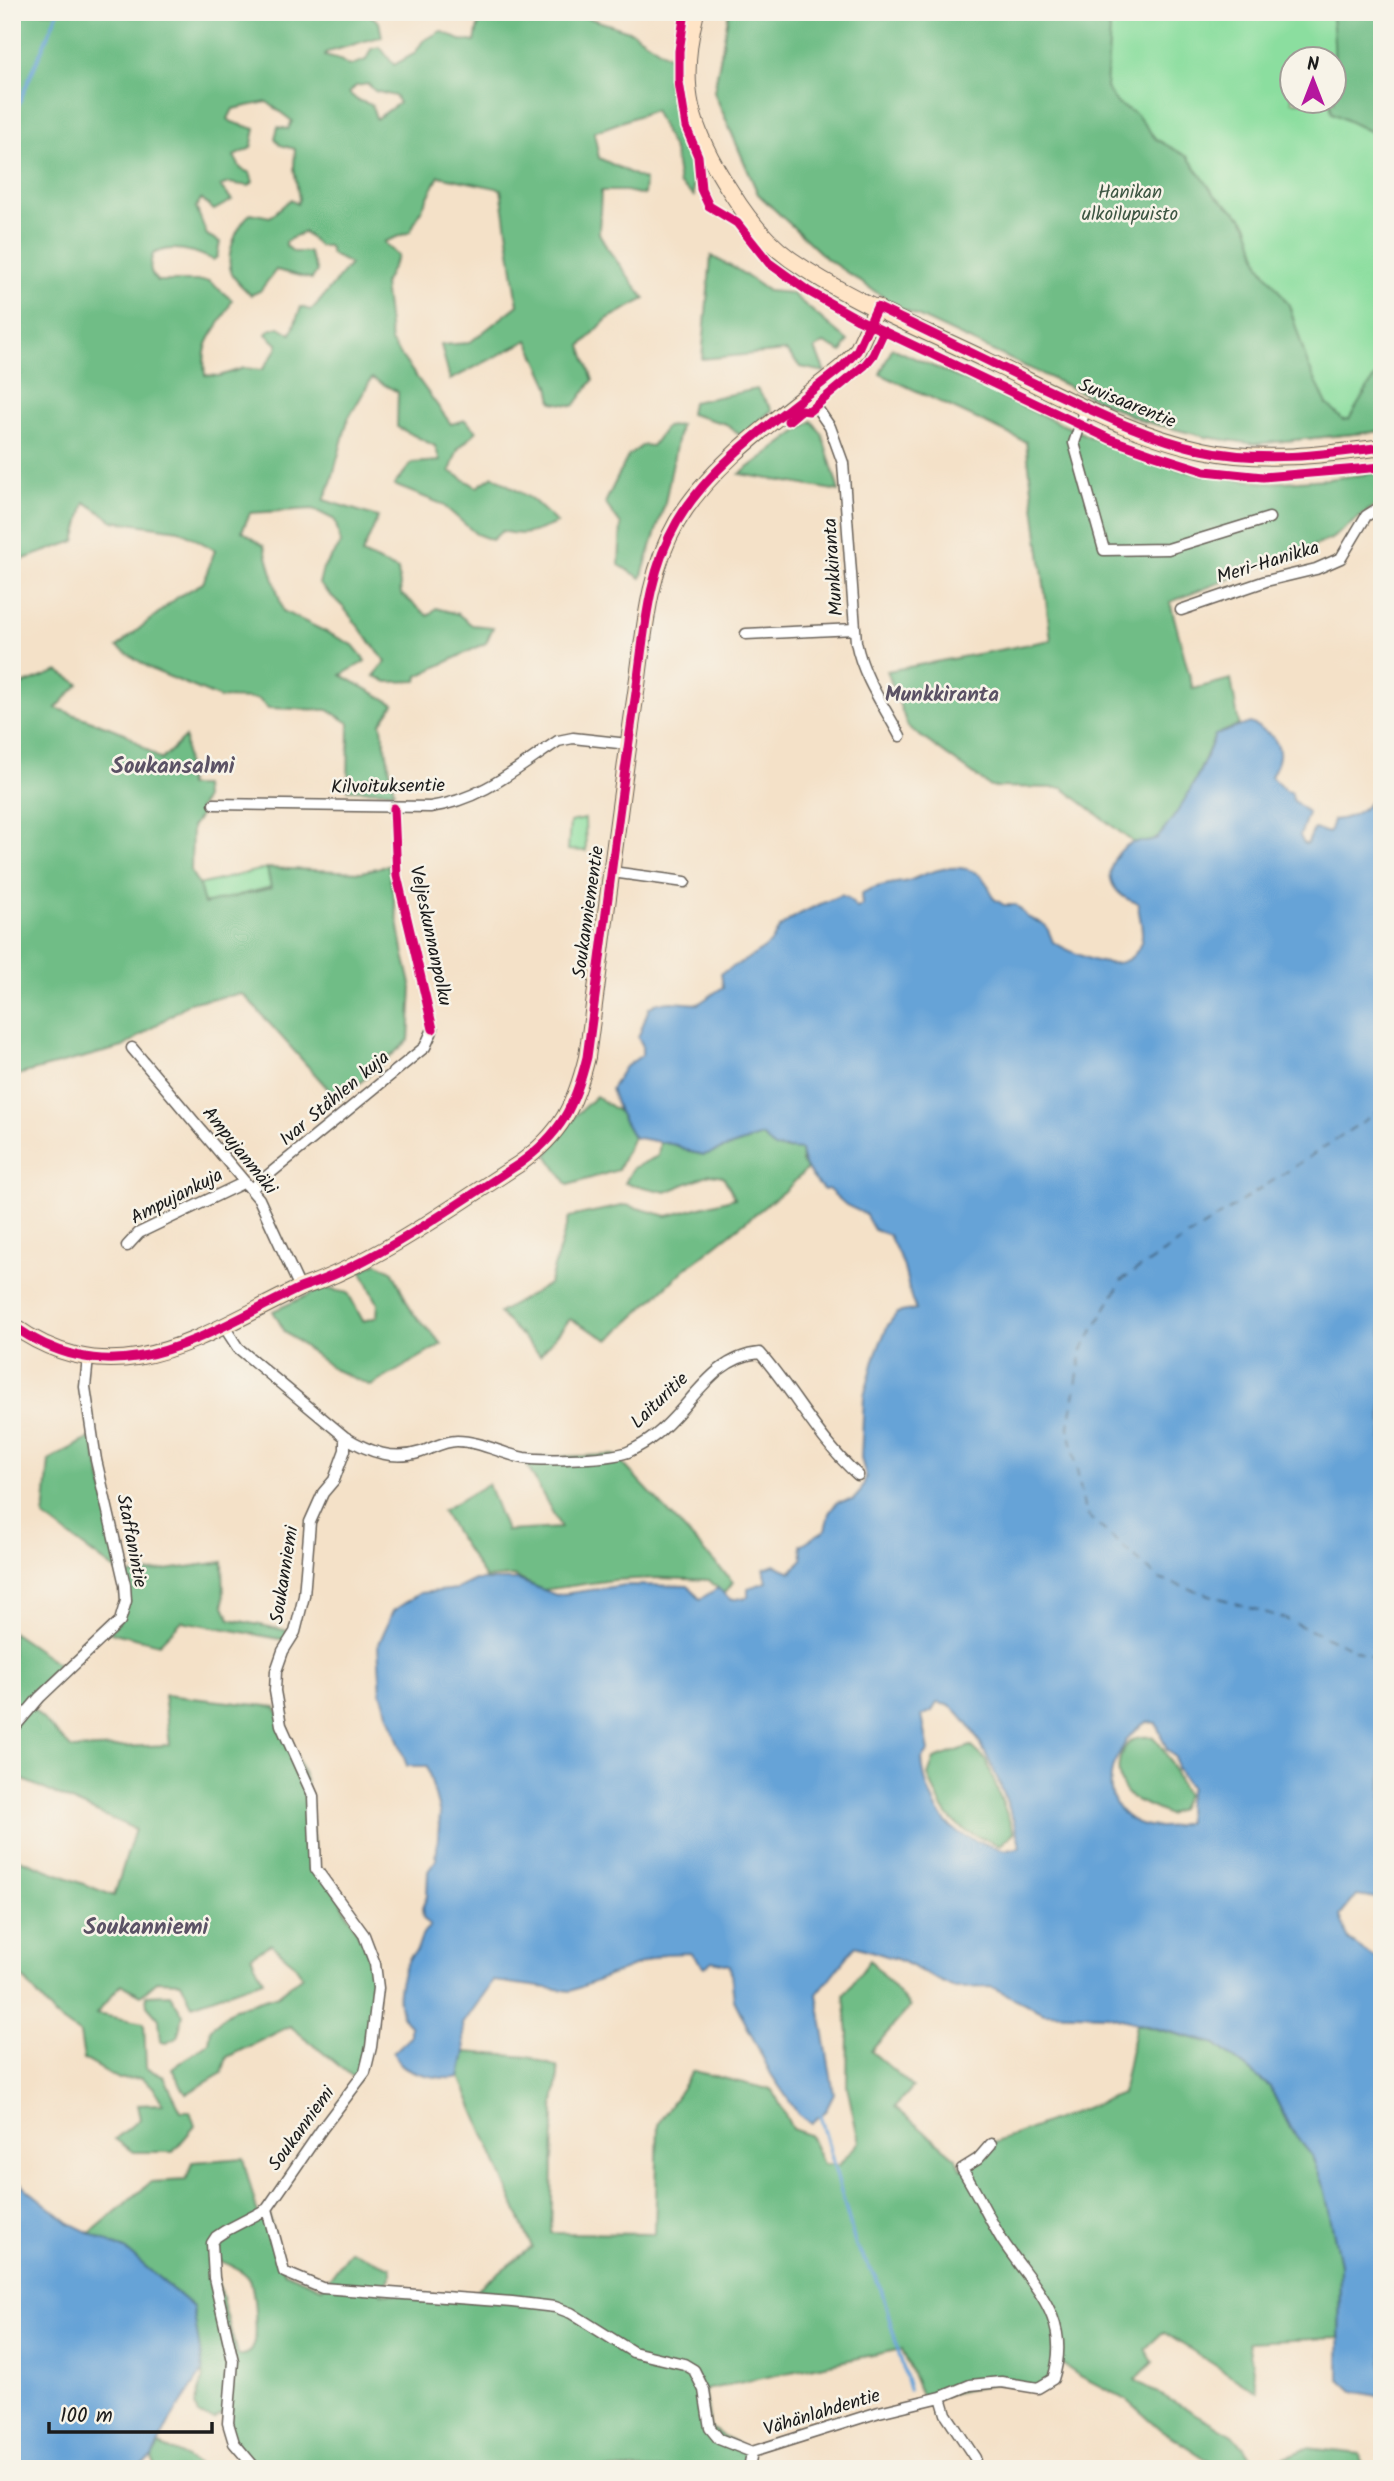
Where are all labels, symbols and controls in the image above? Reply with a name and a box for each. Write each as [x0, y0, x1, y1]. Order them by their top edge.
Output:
north arrow [1278, 46, 1348, 116]
text: N [1307, 50, 1319, 80]
park label: Hanikan ulkoilupuisto [1082, 178, 1178, 230]
street label: Suvisaarentie [1074, 371, 1181, 437]
street label: Munkkiranta [816, 517, 852, 617]
street label: Meri-Hanikka [1213, 533, 1323, 593]
district label: Munkkiranta [885, 679, 999, 712]
district label: Soukansalmi [111, 749, 236, 785]
street label: Kilvoituksentie [331, 771, 446, 803]
street label: Soukanniementie [565, 844, 613, 980]
street label: Veljeskunnanpolku [401, 863, 459, 1009]
street label: Ivar Ståhlen kuja [273, 1044, 397, 1154]
street label: Ampujanmäki [194, 1100, 285, 1203]
street label: Ampujankuja [125, 1161, 229, 1233]
street label: Laituritie [624, 1365, 696, 1437]
street label: Staffanintie [107, 1492, 155, 1591]
street label: Soukanniemi [262, 1522, 308, 1626]
district label: Soukanniemi [84, 1910, 209, 1946]
street label: Soukanniemi [261, 2079, 344, 2178]
street label: Vähänlahdentie [760, 2381, 885, 2445]
scale bar [49, 2390, 212, 2434]
text: 100 m [60, 2400, 113, 2433]

